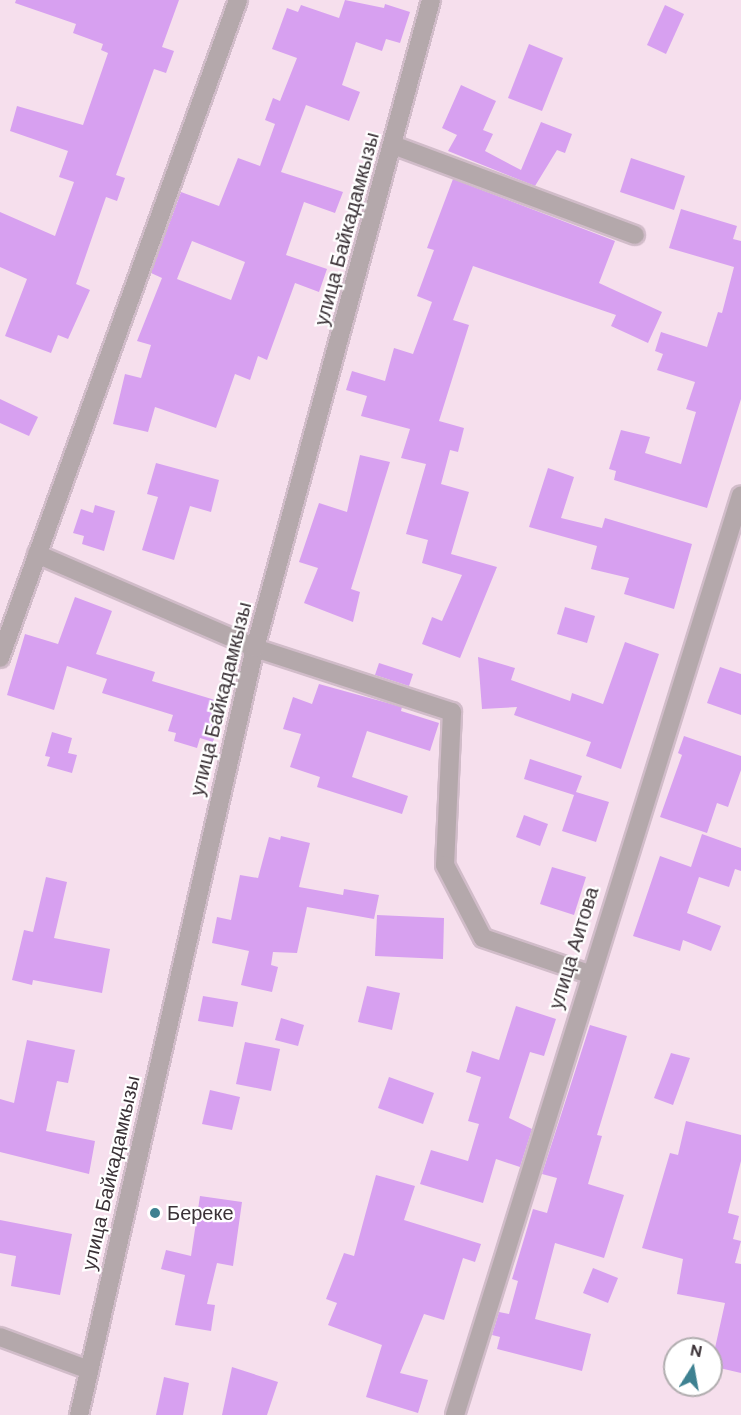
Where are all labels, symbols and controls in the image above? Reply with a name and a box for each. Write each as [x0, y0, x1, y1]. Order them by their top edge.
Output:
street label: улица Байкадамкызы [310, 130, 384, 328]
street label: улица Байкадамкызы [185, 599, 257, 799]
street label: улица Аитова [544, 884, 604, 1012]
street label: улица Байкадамкызы [77, 1073, 145, 1273]
place label: Береке [167, 1201, 234, 1225]
marker: Береке [148, 1206, 162, 1220]
north arrow [663, 1337, 723, 1397]
text: N [688, 1339, 704, 1362]

